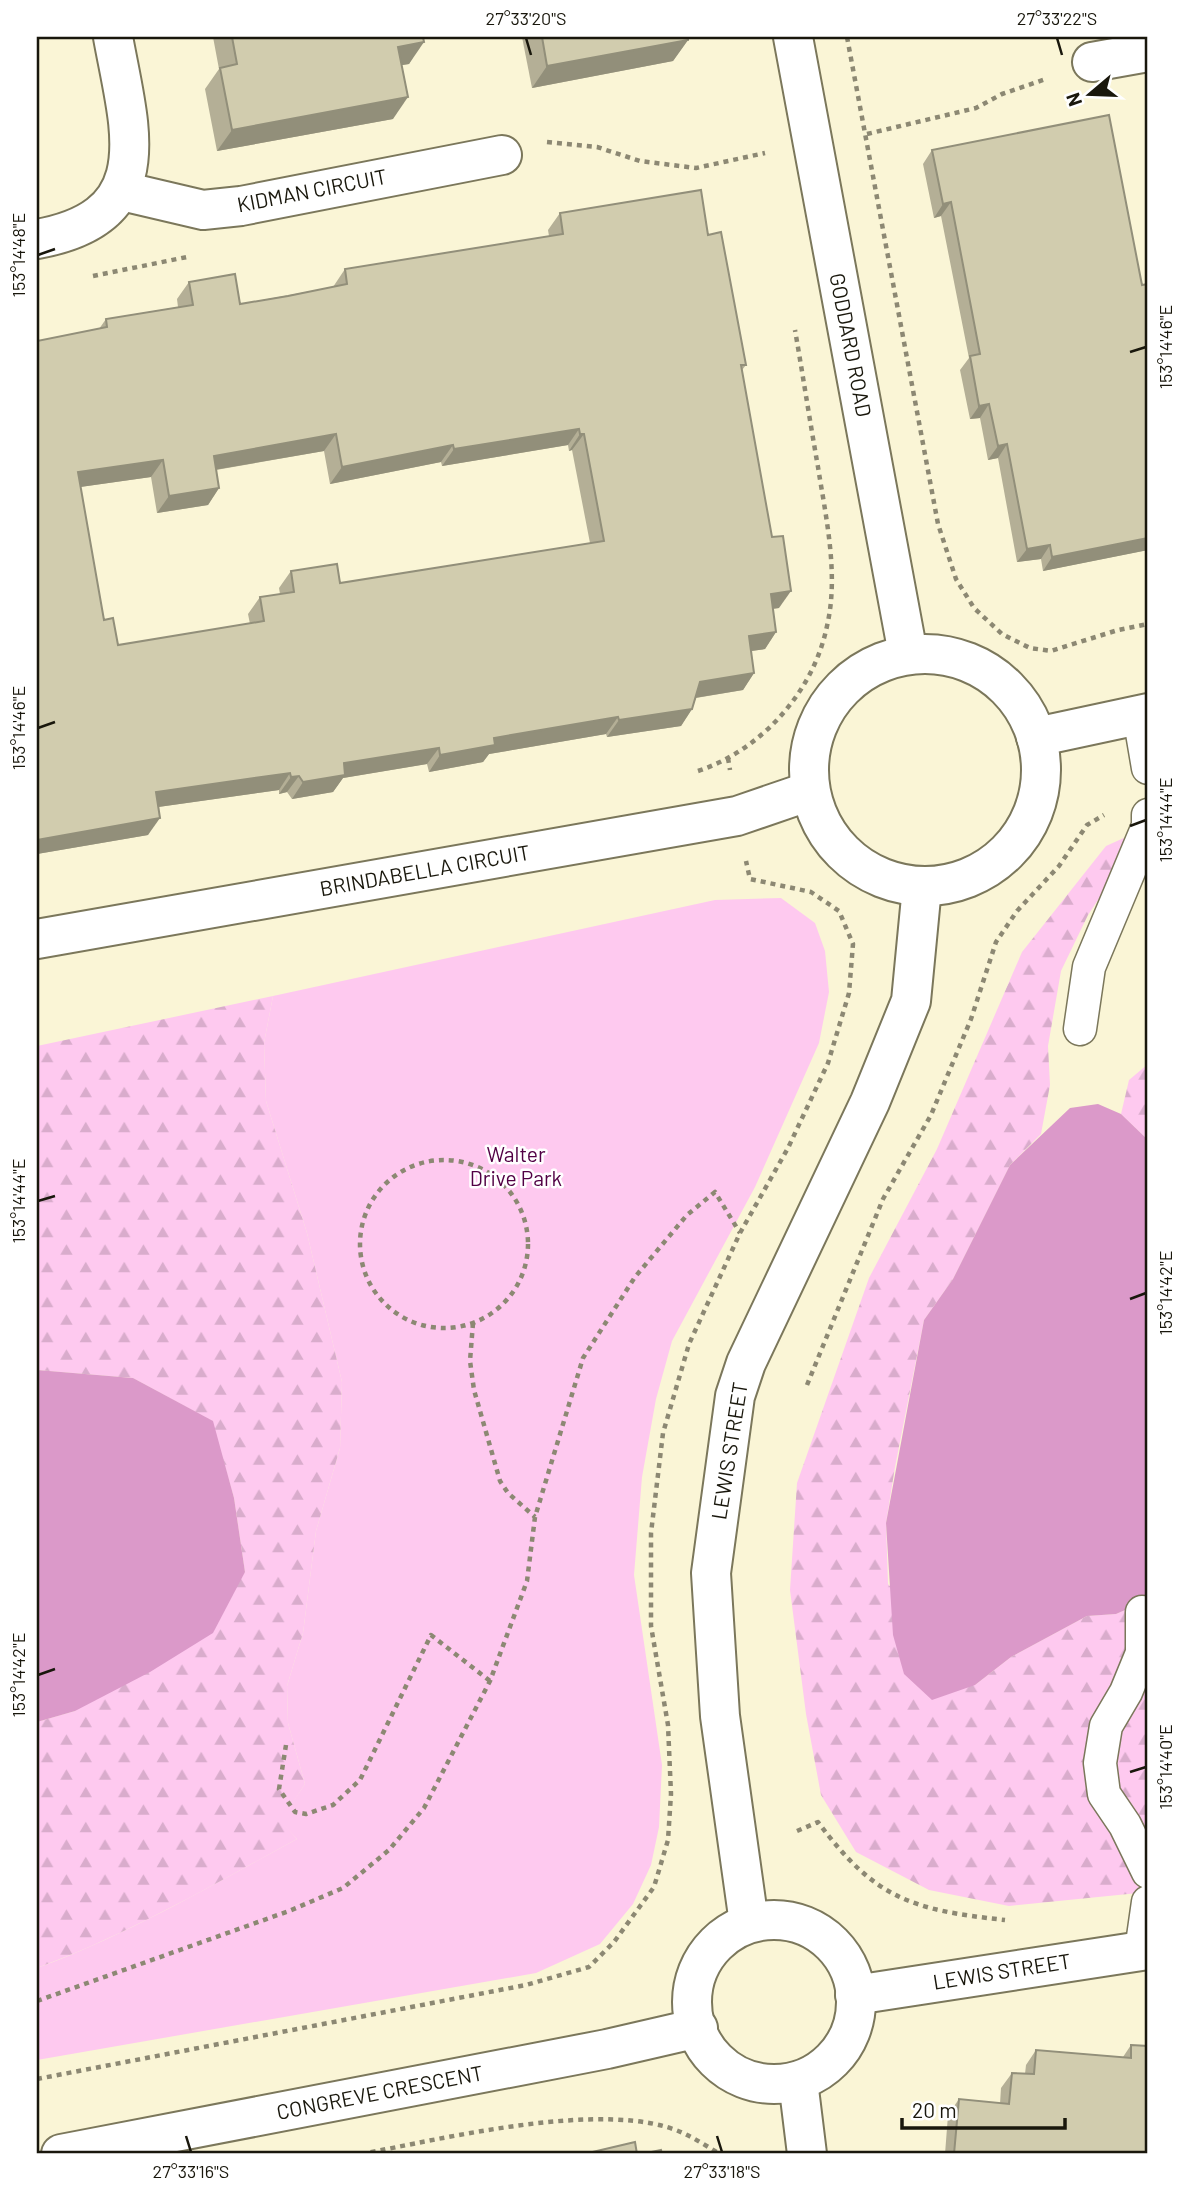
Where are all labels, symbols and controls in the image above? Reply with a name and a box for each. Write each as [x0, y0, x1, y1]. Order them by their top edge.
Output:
text: 27°33'20"S [486, 7, 567, 29]
text: 27°33'22"S [1017, 7, 1097, 29]
north arrow [1056, 60, 1126, 130]
text: N [1061, 90, 1086, 109]
street label: KIDMAN CIRCUIT [235, 163, 389, 216]
text: 153°14'48"E [7, 213, 29, 297]
street label: GODDARD ROAD [825, 271, 878, 419]
text: 153°14'46"E [1154, 305, 1176, 389]
text: 153°14'46"E [7, 686, 29, 770]
text: 153°14'44"E [1154, 777, 1176, 863]
street label: BRINDABELLA CIRCUIT [318, 839, 532, 900]
park label: Walter Drive Park [470, 1141, 562, 1190]
text: 153°14'44"E [7, 1158, 29, 1244]
text: 153°14'42"E [1154, 1250, 1176, 1336]
street label: LEWIS STREET [705, 1380, 752, 1521]
text: 153°14'42"E [7, 1632, 29, 1718]
text: 153°14'40"E [1154, 1724, 1176, 1810]
street label: LEWIS STREET [931, 1947, 1073, 1994]
street label: CONGREVE CRESCENT [274, 2059, 485, 2124]
scale bar [902, 2086, 1064, 2130]
text: 20 m [912, 2097, 957, 2122]
text: 27°33'16"S [153, 2160, 229, 2182]
text: 27°33'18"S [684, 2160, 760, 2182]

